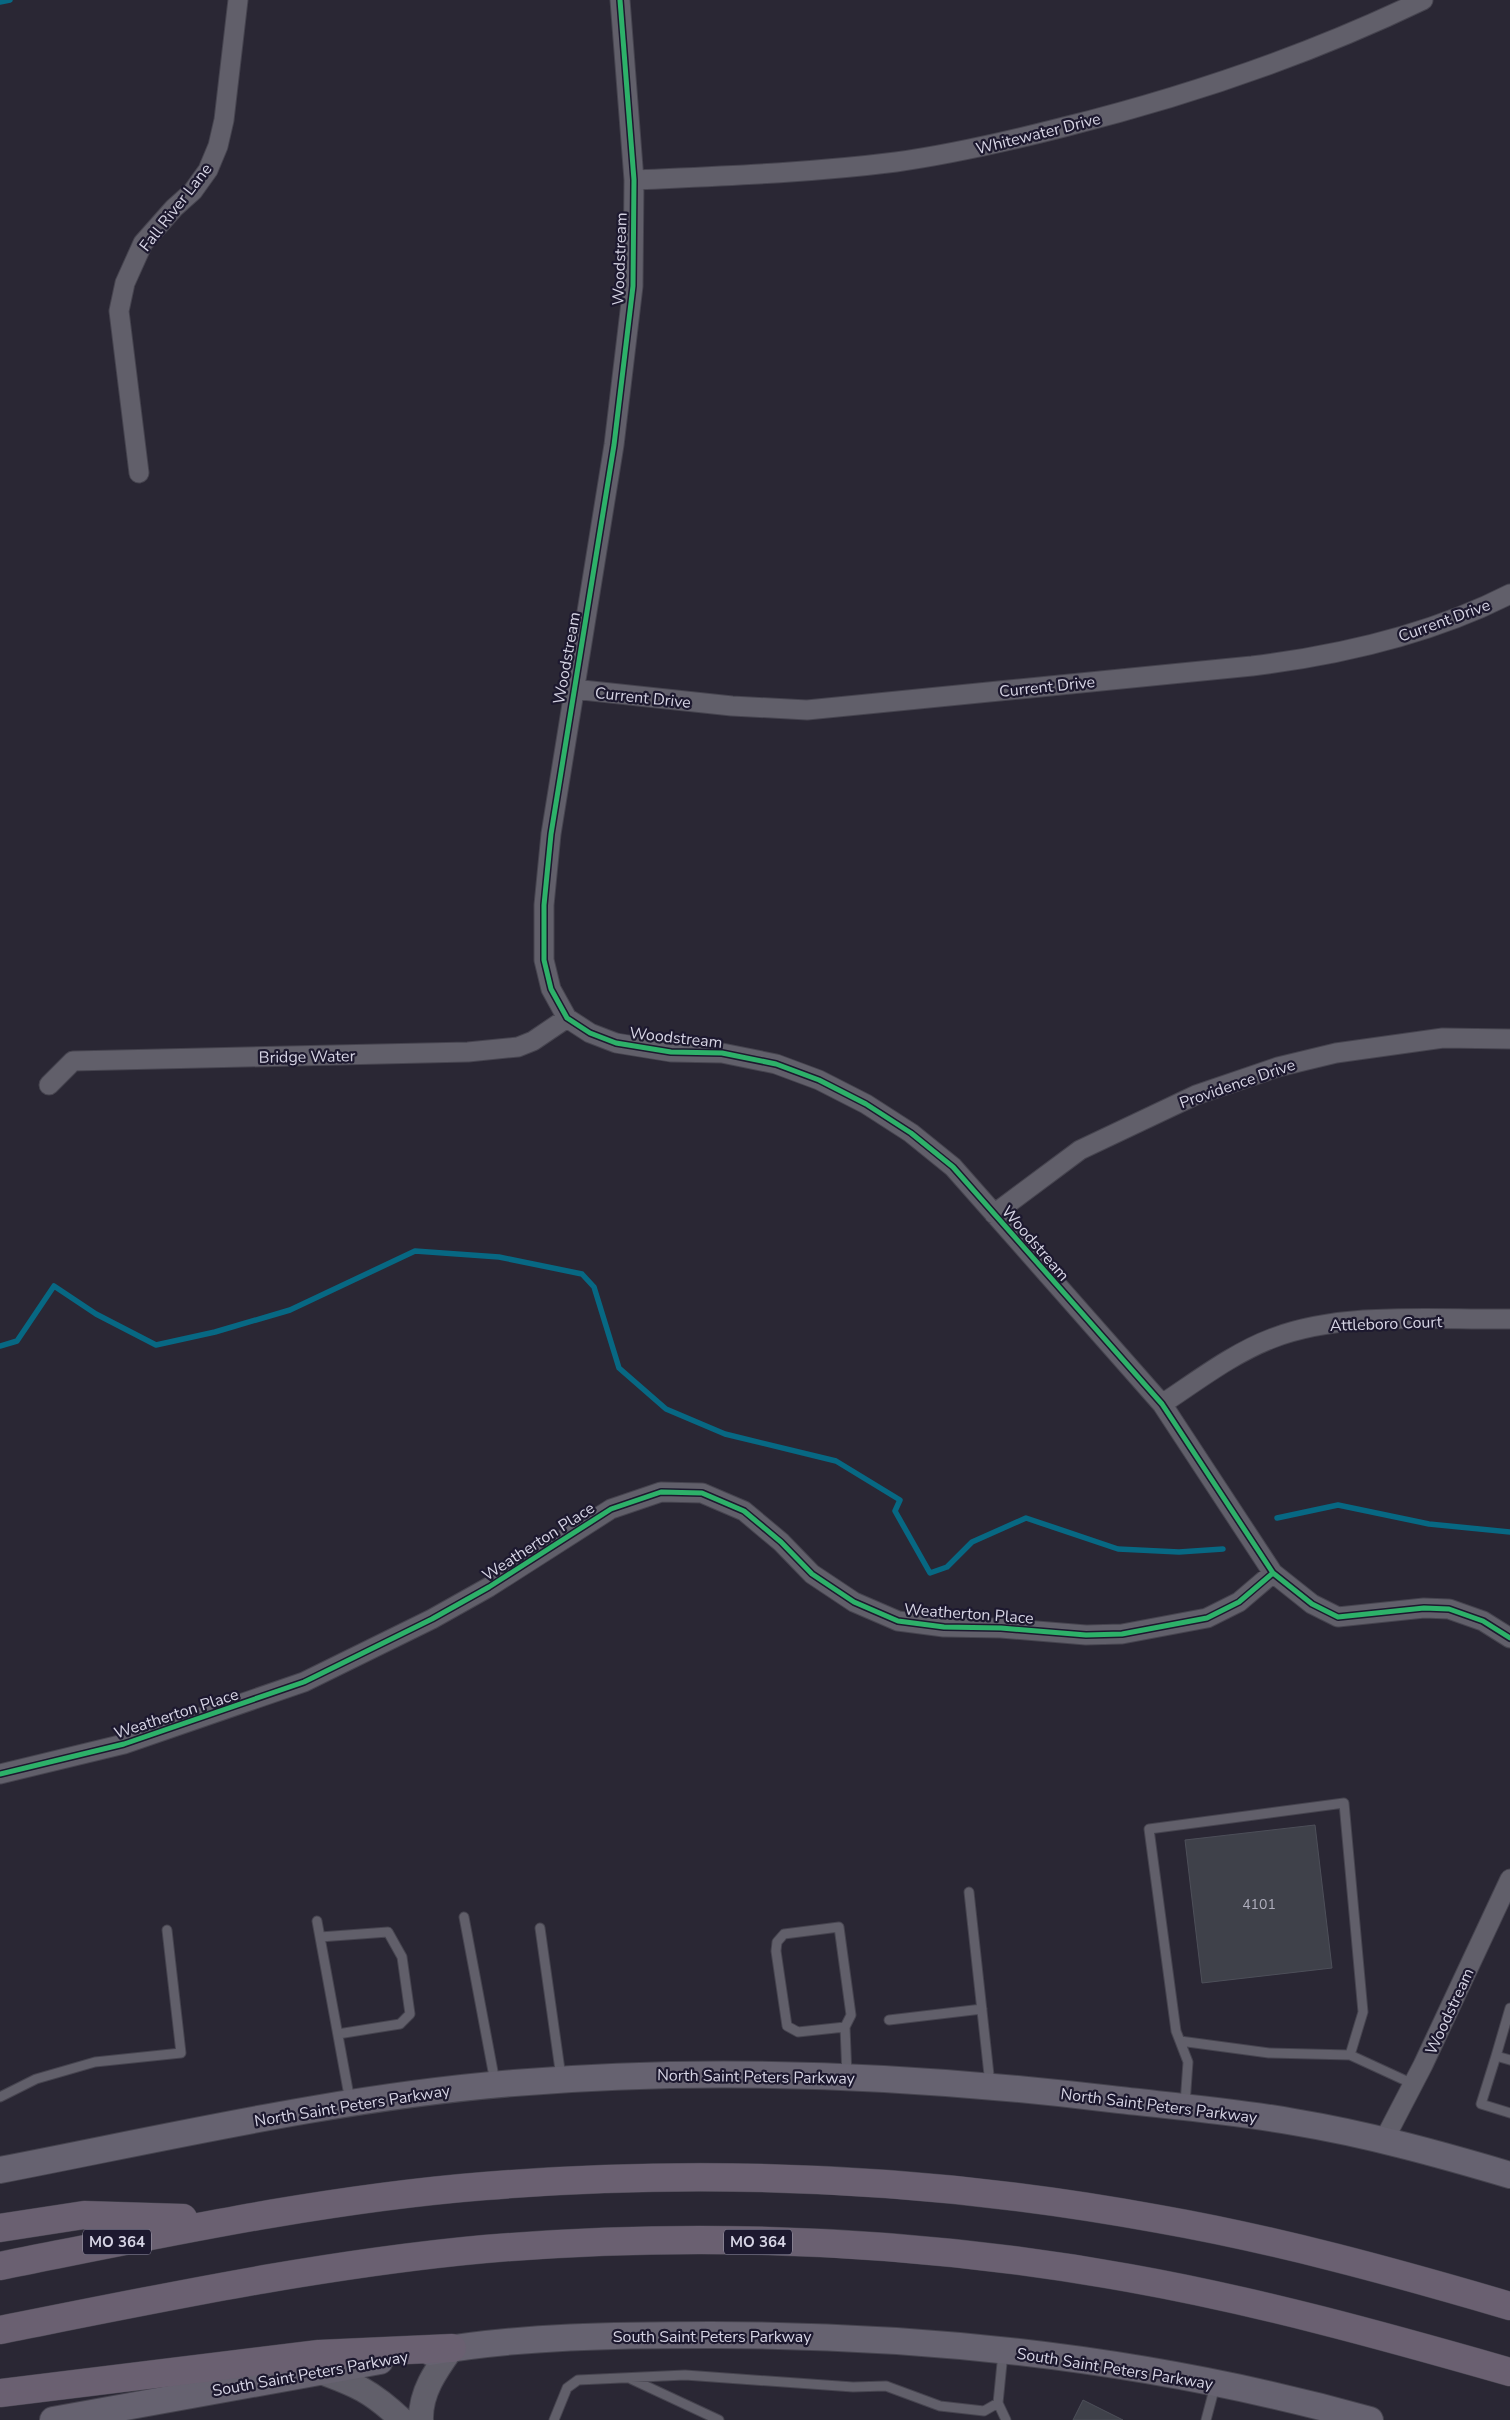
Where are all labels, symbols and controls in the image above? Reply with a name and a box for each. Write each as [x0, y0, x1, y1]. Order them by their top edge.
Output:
street label: Whitewater Drive [974, 108, 1103, 160]
street label: Fall River Lane [134, 159, 217, 256]
street label: Woodstream [607, 212, 633, 306]
street label: Current Drive [1395, 594, 1493, 648]
street label: Woodstream [548, 610, 586, 706]
street label: Current Drive [998, 671, 1096, 703]
street label: Current Drive [594, 682, 692, 714]
street label: Woodstream [628, 1022, 723, 1054]
street label: Bridge Water [259, 1045, 356, 1069]
street label: Providence Drive [1177, 1054, 1298, 1114]
street label: Woodstream [996, 1201, 1074, 1286]
street label: Attleboro Court [1330, 1311, 1443, 1337]
street label: Weatherton Place [478, 1497, 599, 1586]
street label: Weatherton Place [903, 1598, 1034, 1629]
street label: Weatherton Place [111, 1683, 241, 1744]
house number: 4101 [1242, 1895, 1276, 1914]
street label: Woodstream [1420, 1964, 1480, 2058]
street label: North Saint Peters Parkway [657, 2064, 856, 2090]
street label: North Saint Peters Parkway [253, 2080, 452, 2132]
street label: North Saint Peters Parkway [1059, 2083, 1259, 2129]
road number: MO 364 [83, 2230, 151, 2254]
road number: MO 364 [724, 2230, 792, 2254]
street label: South Saint Peters Parkway [613, 2326, 812, 2348]
street label: South Saint Peters Parkway [1015, 2343, 1215, 2396]
street label: South Saint Peters Parkway [210, 2346, 411, 2402]

